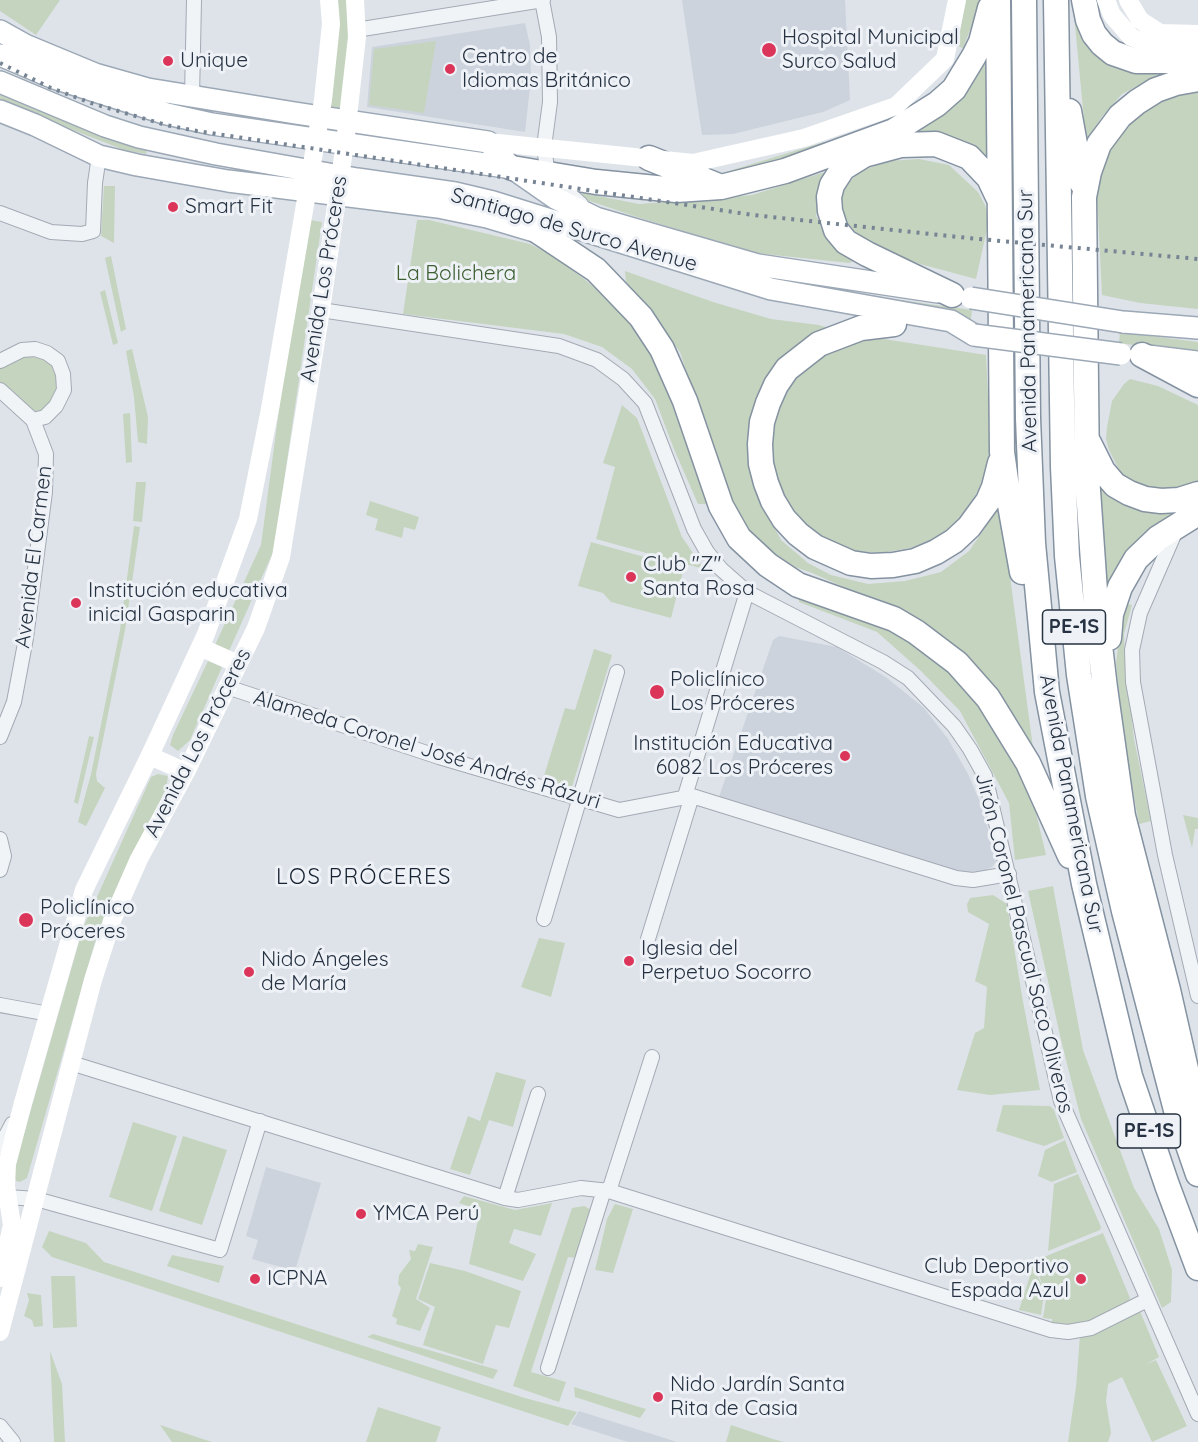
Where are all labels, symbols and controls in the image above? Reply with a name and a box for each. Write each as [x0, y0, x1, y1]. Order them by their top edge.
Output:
place label: Hospital Municipal Surco Salud [782, 25, 959, 75]
marker: Hospital Municipal Surco Salud [760, 41, 778, 59]
place label: Centro de Idiomas Británico [462, 44, 631, 94]
place label: Unique [180, 48, 248, 74]
marker: Unique [161, 54, 175, 68]
marker: Centro de Idiomas Británico [443, 62, 457, 76]
street label: Avenida Los Próceres [295, 174, 353, 384]
street label: Santiago de Surco Avenue [448, 183, 700, 277]
street label: Avenida Panamericana Sur [1013, 189, 1043, 453]
place label: Smart Fit [185, 194, 273, 220]
marker: Smart Fit [166, 200, 180, 214]
park label: La Bolichera [396, 261, 516, 287]
street label: Avenida El Carmen [10, 464, 58, 650]
place label: Club "Z" Santa Rosa [643, 552, 755, 602]
marker: Club "Z" Santa Rosa [624, 570, 638, 584]
place label: Institución educativa inicial Gasparin [88, 578, 288, 628]
marker: Institución educativa inicial Gasparin [69, 596, 83, 610]
road number: PE-1S [1042, 610, 1106, 644]
street label: Avenida Los Próceres [139, 644, 257, 842]
place label: Policlínico Los Próceres [670, 667, 795, 717]
street label: Avenida Panamericana Sur [1034, 672, 1108, 936]
marker: Policlínico Los Próceres [648, 683, 666, 701]
street label: Alameda Coronel José Andrés Rázuri [250, 685, 604, 815]
place label: Institución Educativa 6082 Los Próceres [633, 731, 833, 781]
marker: Institución Educativa 6082 Los Próceres [838, 749, 852, 763]
street label: Jirón Coronel Pascual Saco Oliveros [969, 770, 1079, 1116]
district label: LOS PRÓCERES [276, 864, 452, 890]
place label: Policlínico Próceres [40, 895, 135, 945]
marker: Policlínico Próceres [17, 911, 35, 929]
place label: Iglesia del Perpetuo Socorro [641, 936, 812, 986]
place label: Nido Ángeles de María [261, 947, 389, 997]
marker: Iglesia del Perpetuo Socorro [622, 954, 636, 968]
marker: Nido Ángeles de María [242, 965, 256, 979]
road number: PE-1S [1118, 1114, 1180, 1148]
place label: YMCA Perú [373, 1201, 479, 1227]
marker: YMCA Perú [354, 1207, 368, 1221]
place label: Club Deportivo Espada Azul [924, 1254, 1069, 1304]
place label: ICPNA [267, 1266, 327, 1292]
marker: ICPNA [248, 1272, 262, 1286]
marker: Club Deportivo Espada Azul [1074, 1272, 1088, 1286]
place label: Nido Jardín Santa Rita de Casia [670, 1372, 845, 1422]
marker: Nido Jardín Santa Rita de Casia [651, 1390, 665, 1404]

